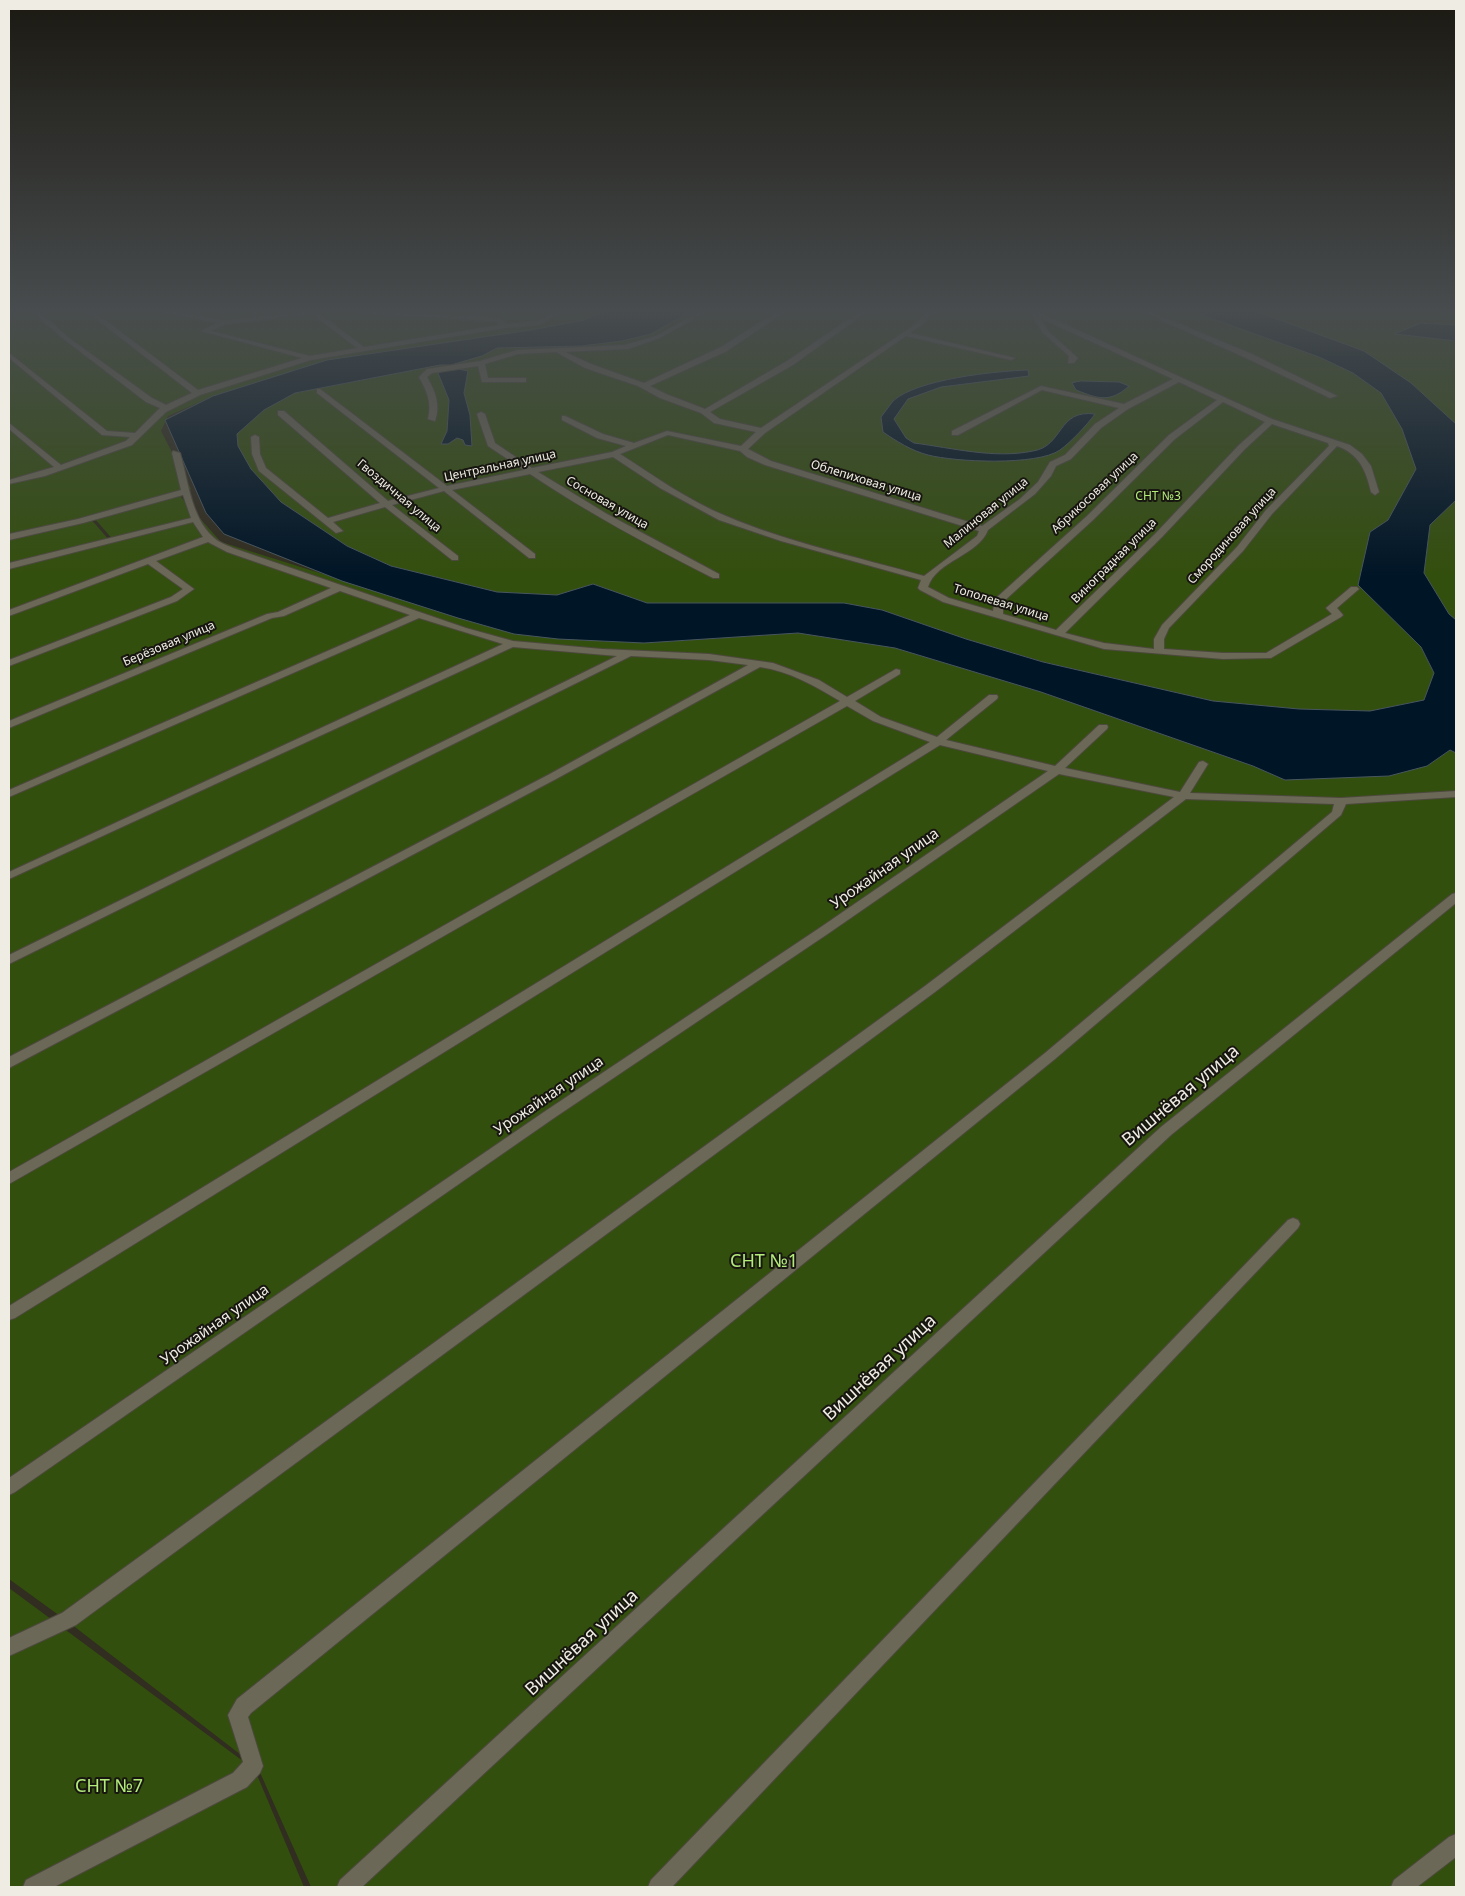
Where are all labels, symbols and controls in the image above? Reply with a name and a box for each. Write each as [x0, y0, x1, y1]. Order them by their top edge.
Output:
street label: Центральная улица [443, 447, 557, 485]
street label: Абрикосовая улица [1049, 449, 1141, 537]
street label: Гвоздичная улица [354, 457, 444, 535]
street label: Облепиховая улица [809, 457, 923, 505]
street label: Сосновая улица [563, 474, 651, 532]
street label: Малиновая улица [941, 475, 1031, 551]
street label: Смородиновая улица [1185, 485, 1279, 587]
park label: СНТ №3 [1135, 490, 1181, 504]
street label: Виноградная улица [1068, 515, 1160, 607]
street label: Тополевая улица [952, 582, 1050, 624]
street label: Берёзовая улица [121, 618, 217, 670]
street label: Урожайная улица [827, 825, 943, 913]
street label: Вишнёвая улица [1118, 1041, 1244, 1151]
street label: Урожайная улица [491, 1053, 607, 1139]
park label: СНТ №1 [730, 1251, 798, 1273]
street label: Урожайная улица [157, 1281, 273, 1369]
street label: Вишнёвая улица [819, 1310, 941, 1426]
street label: Вишнёвая улица [521, 1585, 643, 1701]
park label: СНТ №7 [75, 1776, 143, 1798]

